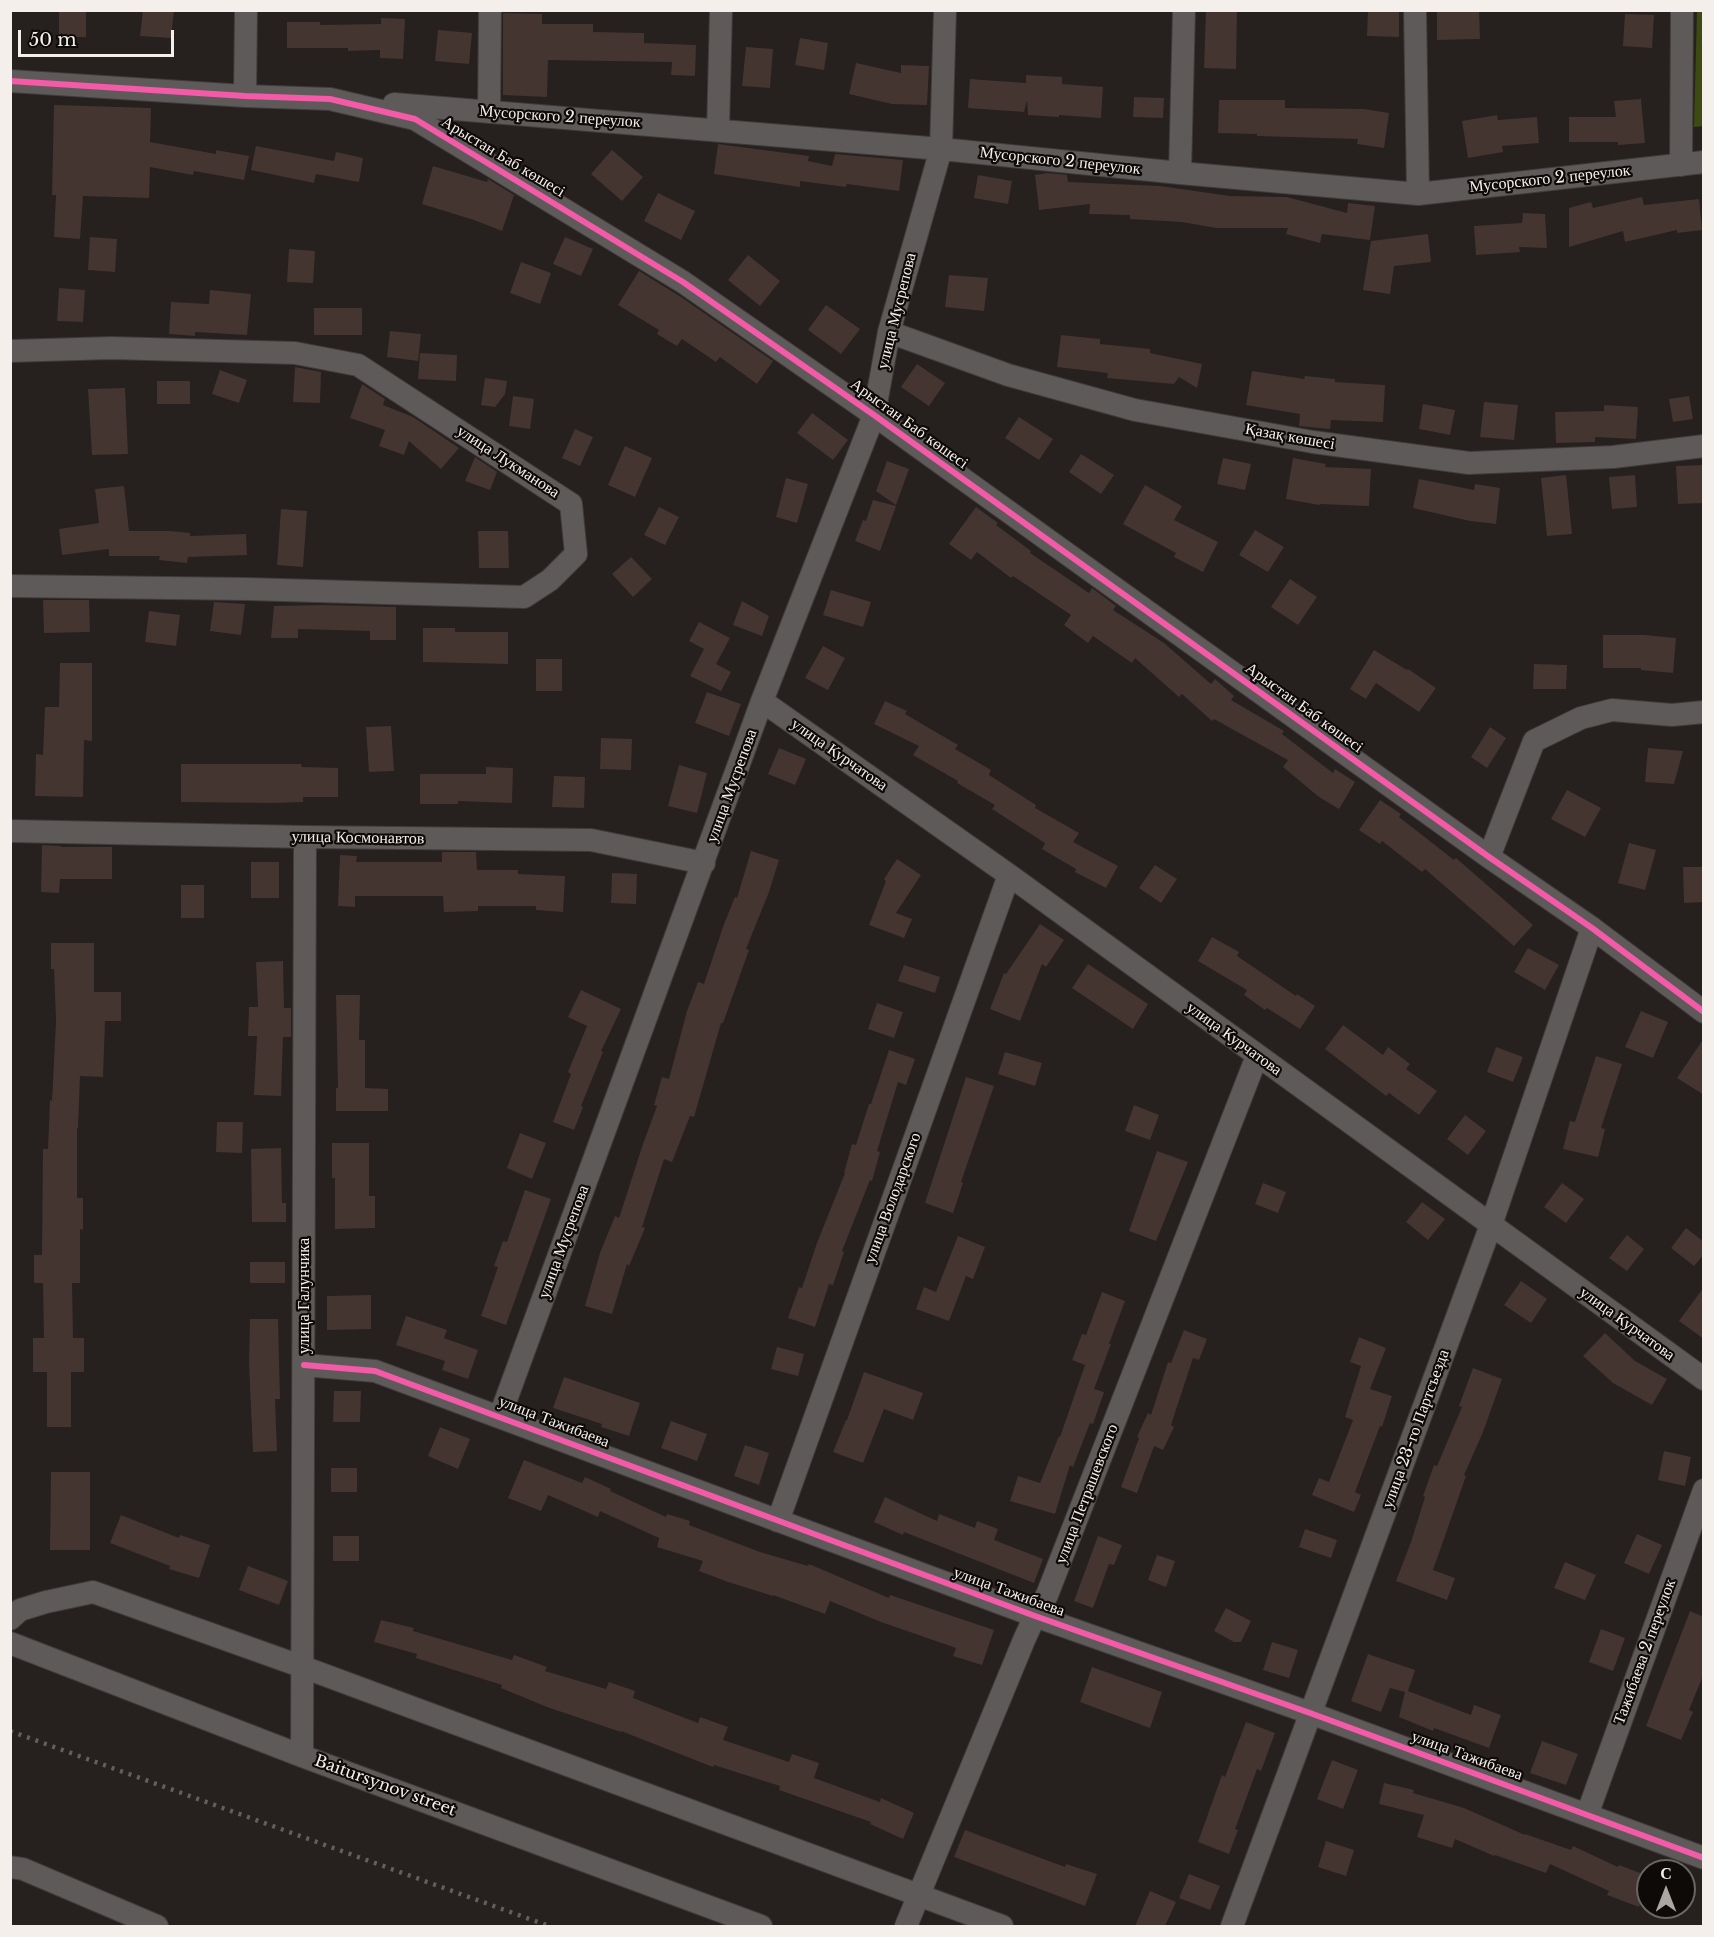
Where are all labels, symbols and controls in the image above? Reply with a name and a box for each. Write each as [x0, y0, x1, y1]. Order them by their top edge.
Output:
scale bar [21, 18, 177, 56]
text: 50 m [29, 29, 77, 51]
street label: Мусорского 2 переулок [479, 102, 641, 132]
street label: Арыстан Баб көшесі [438, 112, 568, 202]
street label: Мусорского 2 переулок [979, 143, 1141, 179]
street label: Мусорского 2 переулок [1469, 161, 1631, 197]
street label: улица Мусрепова [873, 251, 921, 371]
street label: Арыстан Баб көшесі [846, 375, 972, 473]
street label: Қазақ көшесі [1244, 420, 1336, 454]
street label: улица Лукманова [453, 422, 563, 502]
street label: Арыстан Баб көшесі [1241, 659, 1367, 757]
street label: улица Курчатова [787, 715, 891, 795]
street label: улица Мусрепова [703, 727, 761, 845]
street label: улица Космонавтов [291, 827, 425, 849]
street label: улица Курчатова [1183, 998, 1285, 1080]
street label: улица Володарского [860, 1130, 926, 1266]
street label: улица Мусрепова [535, 1183, 593, 1301]
street label: улица Галунчика [294, 1238, 314, 1354]
street label: улица Курчатова [1576, 1283, 1678, 1365]
street label: улица 23-го Партсъезда [1378, 1347, 1454, 1511]
street label: улица Тажибаева [496, 1392, 612, 1452]
street label: улица Петрашевского [1051, 1421, 1123, 1567]
street label: улица Тажибаева [951, 1563, 1067, 1621]
street label: Тажибаева 2 переулок [1610, 1577, 1680, 1727]
street label: улица Тажибаева [1409, 1727, 1525, 1785]
street label: Baitursynov street [312, 1751, 458, 1821]
north arrow [1636, 1859, 1696, 1919]
text: С [1660, 1863, 1672, 1883]

